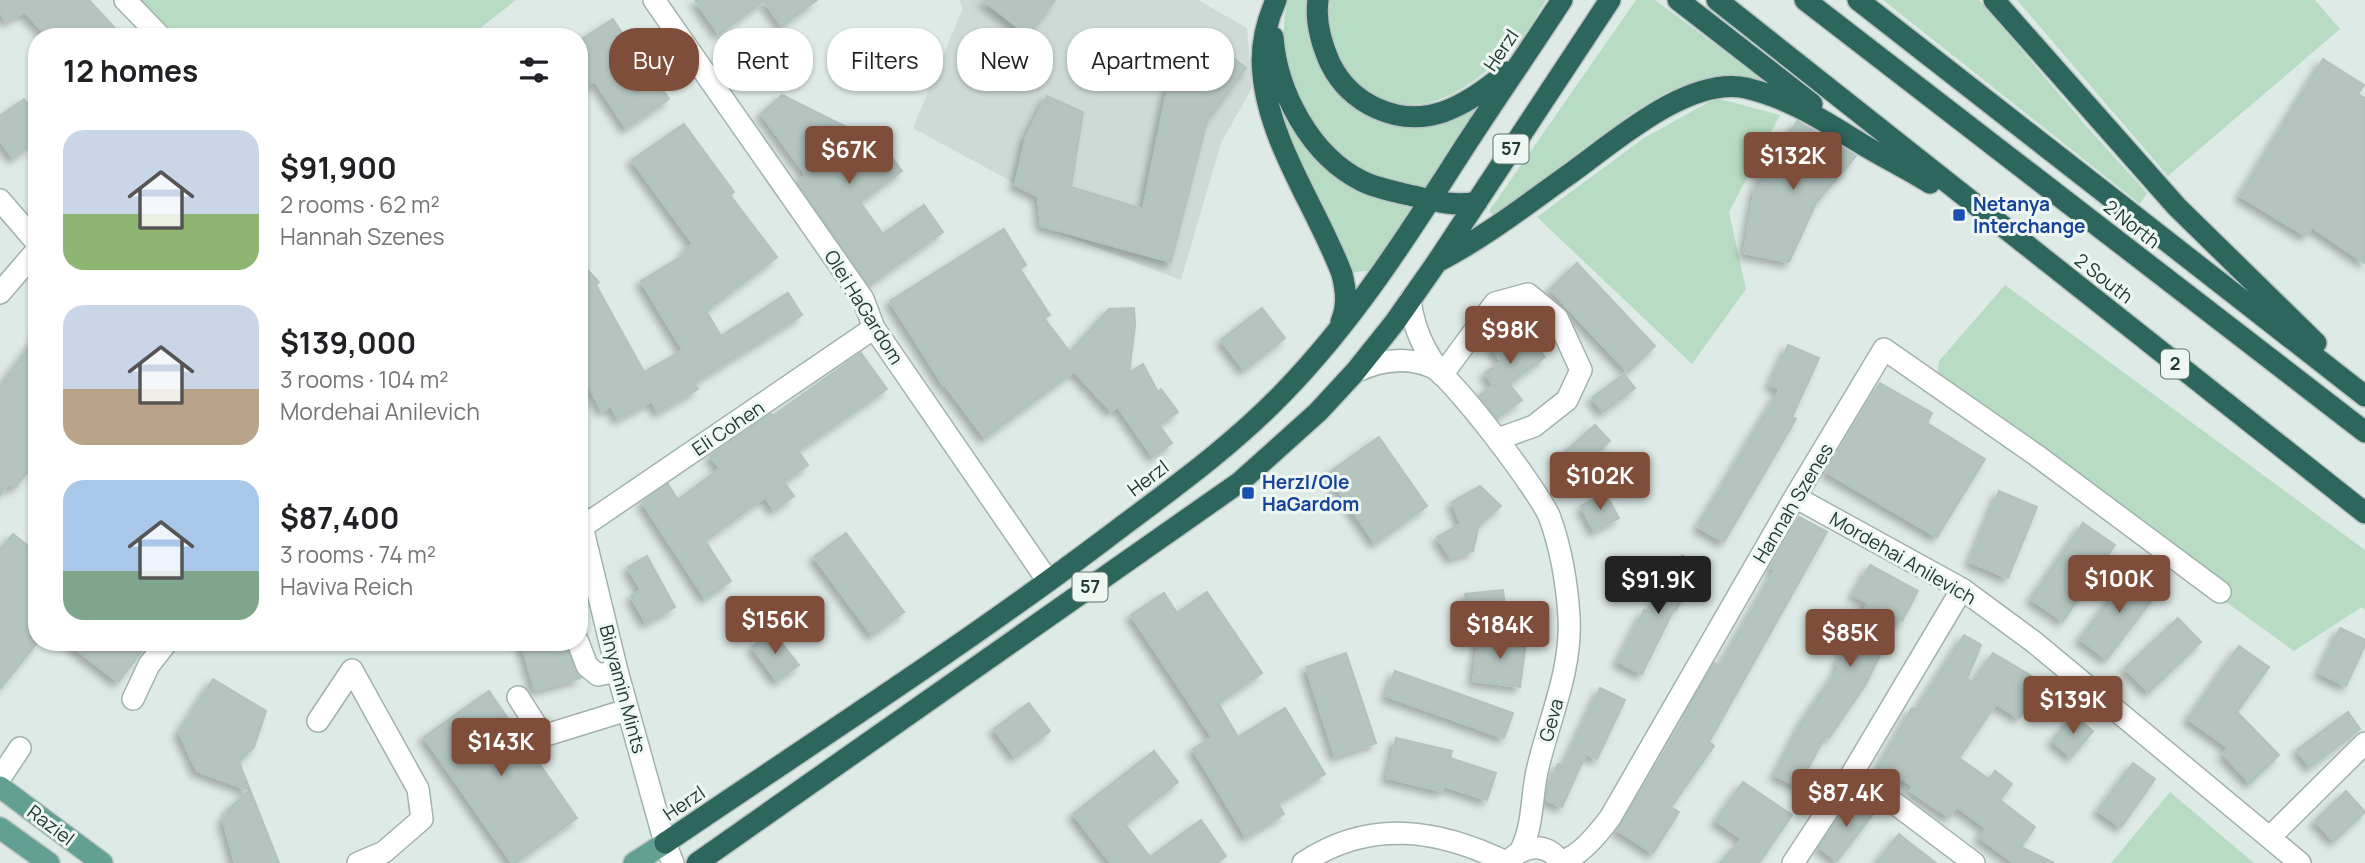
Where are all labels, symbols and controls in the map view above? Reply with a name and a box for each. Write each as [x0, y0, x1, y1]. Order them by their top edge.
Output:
street label: Herzl [1478, 24, 1524, 76]
chip: Buy [609, 28, 699, 91]
chip: Rent [713, 28, 813, 91]
chip: Filters [827, 28, 943, 91]
chip: New [957, 28, 1053, 91]
chip: Apartment [1067, 28, 1234, 91]
text: 12 homes [63, 50, 198, 91]
icon: filters [515, 51, 553, 89]
pin: $67K [808, 127, 890, 186]
pin: $132K [1744, 132, 1842, 192]
text: $67K [821, 133, 877, 165]
road number: 57 [1494, 134, 1528, 164]
text: $132K [1760, 139, 1826, 171]
text: $91,900 [280, 147, 397, 188]
icon: home [119, 158, 203, 242]
text: 2 rooms · 62 m² [280, 188, 440, 220]
place label: Netanya Interchange [1973, 191, 2086, 239]
street label: 2 North [2099, 194, 2165, 254]
marker: Netanya Interchange [1951, 207, 1967, 223]
text: Hannah Szenes [280, 220, 445, 252]
street label: Olei HaGardom [818, 245, 910, 369]
street label: 2 South [2069, 247, 2139, 309]
pin: $98K [1469, 306, 1551, 366]
text: $98K [1481, 313, 1539, 345]
text: $139,000 [280, 322, 416, 363]
icon: home [119, 333, 203, 417]
road number: 2 [2161, 350, 2189, 378]
text: 3 rooms · 104 m² [280, 363, 448, 395]
street label: Eli Cohen [687, 394, 769, 462]
text: Mordehai Anilevich [280, 395, 480, 427]
street label: Hannah Szenes [1747, 438, 1839, 568]
pin: $102K [1551, 452, 1649, 512]
street label: Herzl [1122, 454, 1174, 502]
text: $102K [1566, 459, 1634, 491]
place label: Herzl/Ole HaGardom [1262, 469, 1359, 517]
marker: Herzl/Ole HaGardom [1240, 485, 1256, 501]
text: $87,400 [280, 497, 400, 538]
street label: Mordehai Anilevich [1825, 505, 1981, 611]
icon: home [119, 508, 203, 592]
text: 3 rooms · 74 m² [280, 538, 436, 570]
pin: $91.9K [1601, 556, 1715, 616]
pin: $100K [2070, 556, 2168, 615]
text: $100K [2084, 562, 2154, 594]
text: $91.9K [1621, 563, 1695, 595]
text: Haviva Reich [280, 570, 413, 602]
road number: 57 [1072, 572, 1108, 602]
pin: $156K [726, 596, 824, 656]
pin: $184K [1451, 602, 1549, 661]
text: $156K [741, 603, 809, 635]
text: $184K [1466, 608, 1534, 640]
pin: $85K [1809, 610, 1891, 669]
text: $85K [1822, 616, 1878, 648]
street label: Binyamin Mints [593, 622, 653, 756]
pin: $139K [2024, 676, 2122, 736]
text: $139K [2039, 683, 2107, 715]
street label: Geva [1532, 695, 1570, 745]
pin: $143K [452, 718, 550, 778]
text: $143K [468, 725, 534, 757]
pin: $87.4K [1789, 770, 1903, 829]
text: $87.4K [1808, 776, 1884, 808]
street label: Herzl [658, 780, 710, 826]
street label: Raziel [22, 799, 80, 851]

